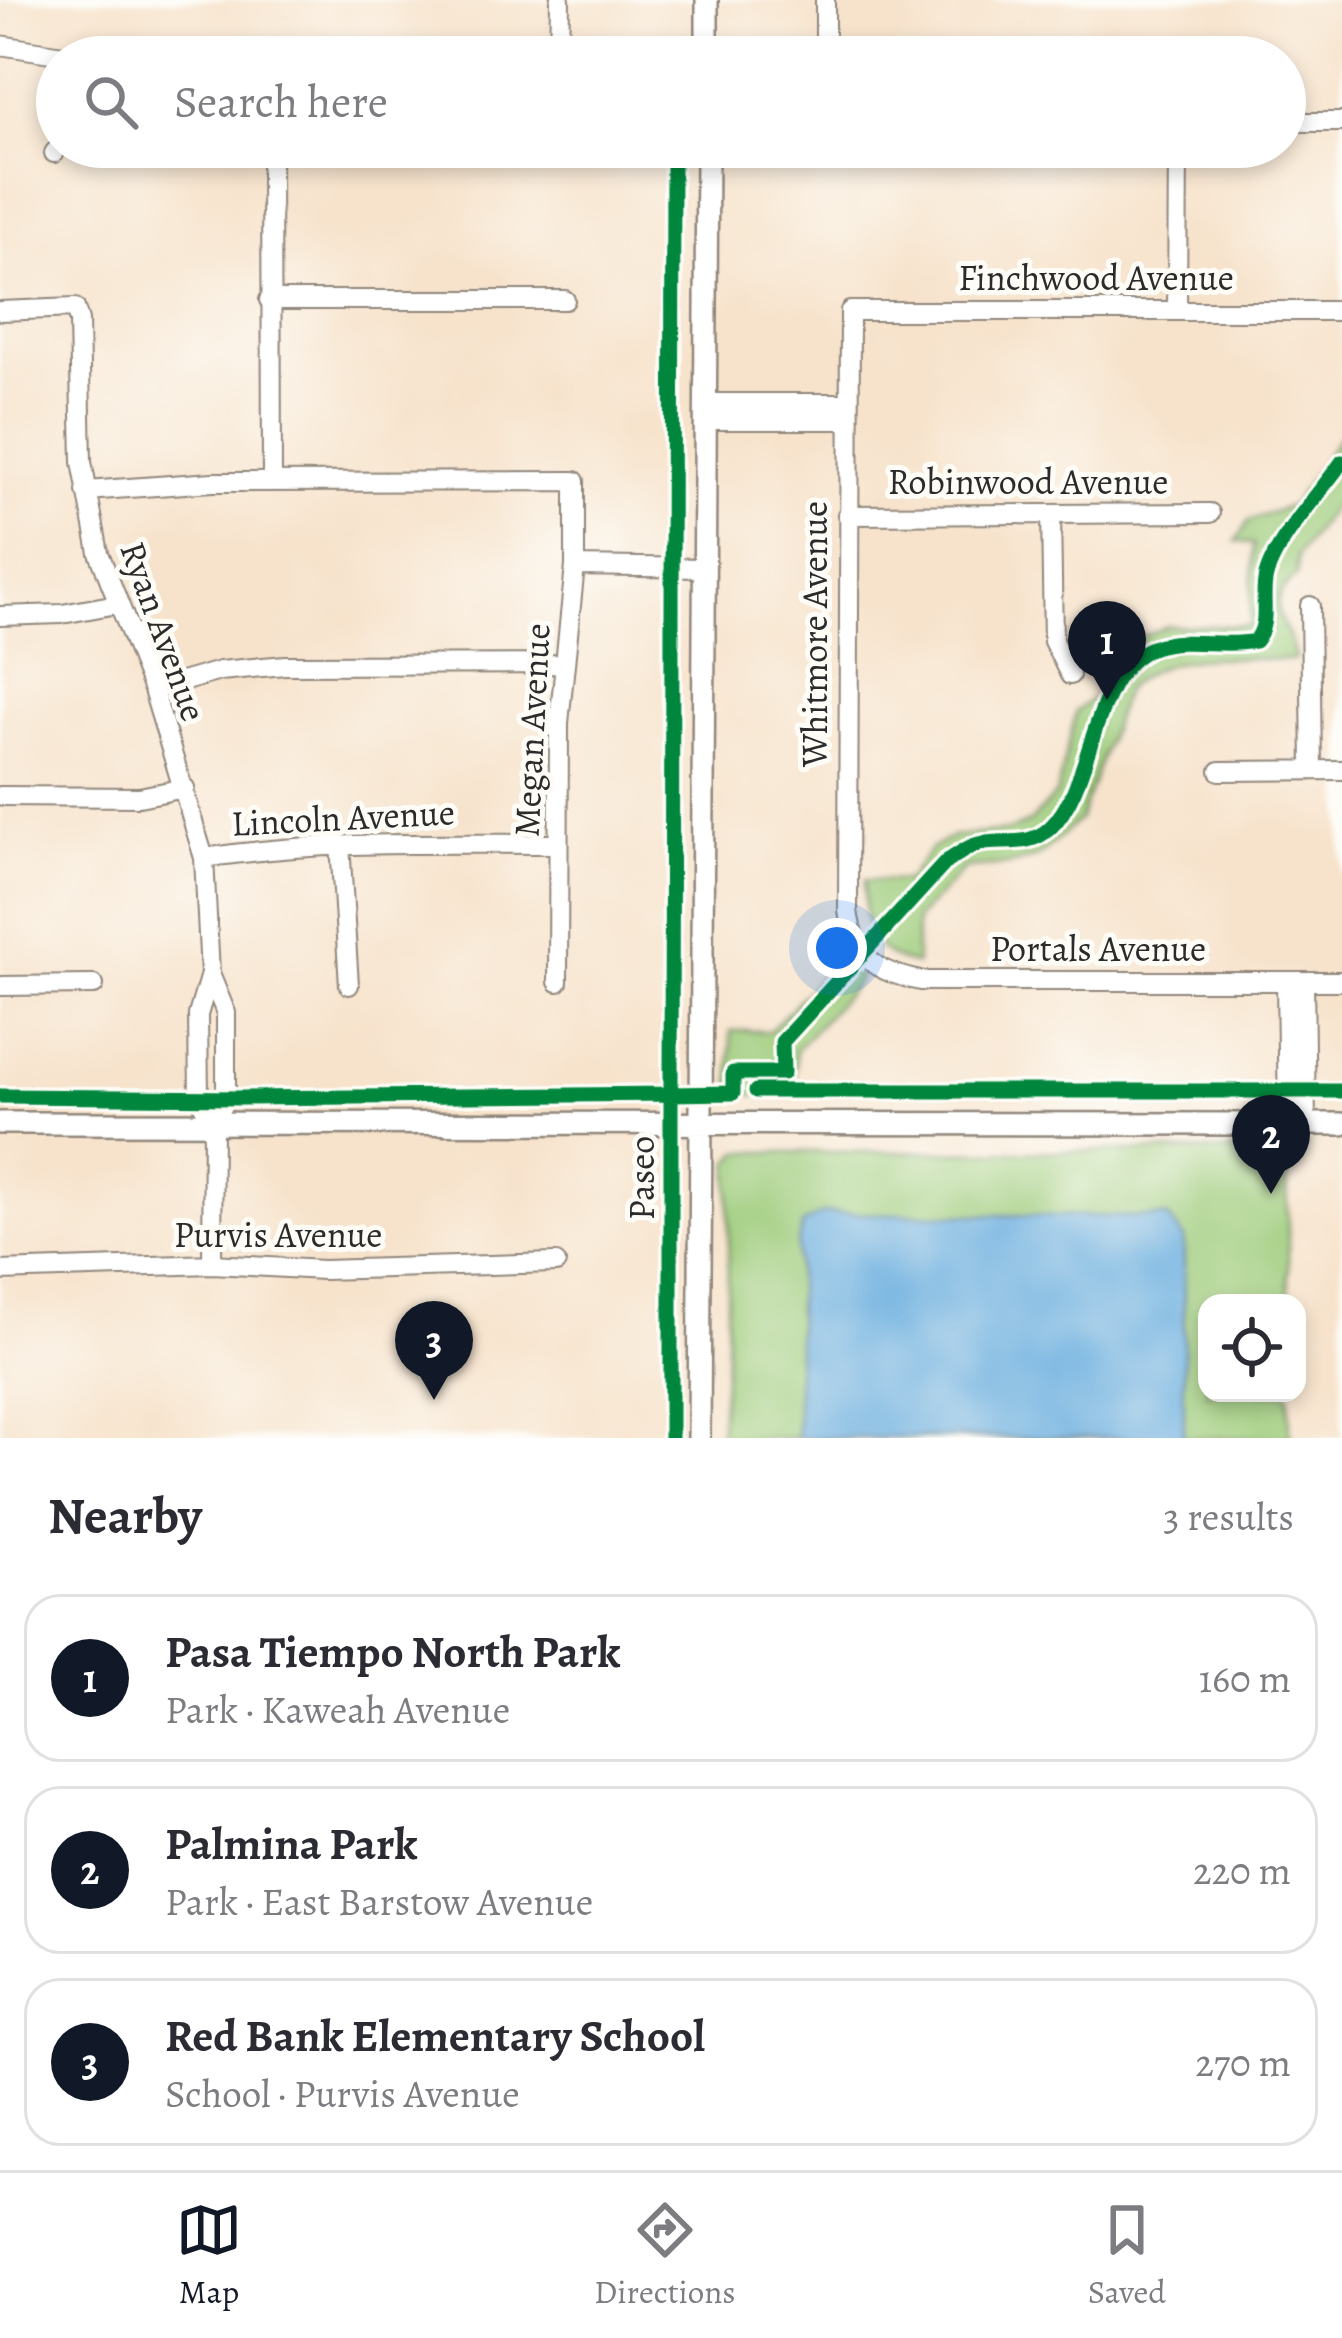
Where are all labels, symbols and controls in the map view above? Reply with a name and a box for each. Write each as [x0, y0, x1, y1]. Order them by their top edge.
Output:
search box [36, 36, 1306, 168]
icon: search [78, 69, 144, 135]
text: Search here [174, 71, 388, 133]
street label: Finchwood Avenue [958, 253, 1234, 302]
street label: Robinwood Avenue [888, 457, 1168, 506]
street label: Whitmore Avenue [790, 501, 839, 768]
street label: Ryan Avenue [108, 535, 219, 728]
pin: 1 [1068, 601, 1146, 700]
street label: Megan Avenue [501, 622, 562, 838]
street label: Lincoln Avenue [230, 787, 456, 848]
your location [807, 918, 867, 978]
street label: Portals Avenue [990, 924, 1206, 973]
pin: 2 [1232, 1095, 1310, 1194]
street label: Paseo [617, 1136, 666, 1220]
street label: Purvis Avenue [174, 1210, 382, 1259]
map controls [1198, 1294, 1306, 1402]
button: locate [1198, 1294, 1306, 1402]
pin: 3 [395, 1301, 473, 1400]
text: Nearby [48, 1481, 202, 1551]
text: 3 results [1163, 1490, 1294, 1543]
text: Pasa Tiempo North Park [165, 1621, 620, 1683]
text: 1 [83, 1652, 97, 1705]
text: 160 m [1199, 1652, 1291, 1705]
text: Park · Kaweah Avenue [165, 1683, 510, 1736]
text: Palmina Park [165, 1813, 417, 1875]
text: 2 [81, 1844, 99, 1897]
text: 220 m [1193, 1844, 1291, 1897]
text: Park · East Barstow Avenue [165, 1875, 593, 1928]
text: Red Bank Elementary School [165, 2005, 705, 2067]
text: 3 [82, 2036, 98, 2089]
text: 270 m [1195, 2036, 1291, 2089]
text: School · Purvis Avenue [165, 2067, 520, 2120]
tab: Map [176, 2197, 242, 2314]
tab: Directions [594, 2197, 736, 2314]
tab: Saved [1088, 2197, 1166, 2314]

